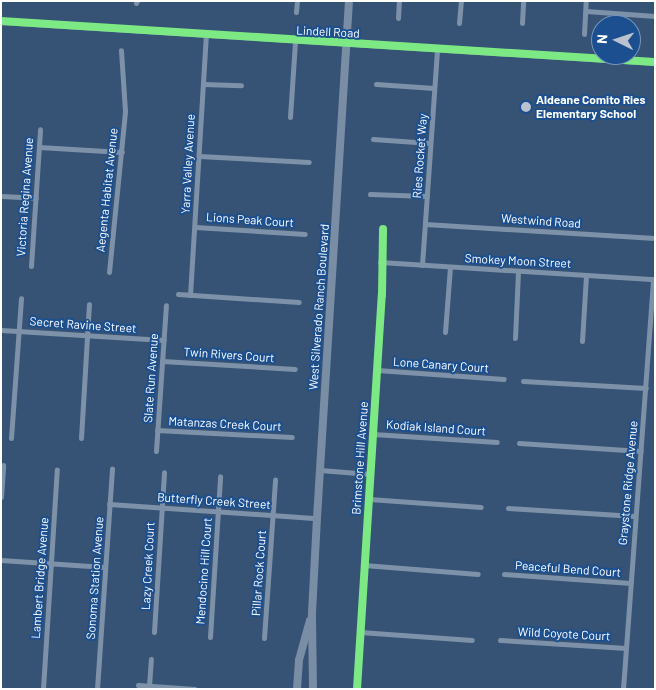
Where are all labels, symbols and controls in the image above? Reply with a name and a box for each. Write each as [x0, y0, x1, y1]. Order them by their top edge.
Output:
north arrow [591, 15, 641, 65]
street label: Lindell Road [296, 23, 360, 41]
text: N [593, 34, 610, 44]
place label: Aldeane Comito Ries Elementary School [536, 93, 646, 121]
marker: Aldeane Comito Ries Elementary School [520, 101, 532, 113]
street label: Ries Rocket Way [410, 113, 430, 199]
street label: Yarra Valley Avenue [178, 114, 198, 214]
street label: Aegenta Habitat Avenue [93, 127, 121, 253]
street label: Victoria Regina Avenue [14, 137, 36, 257]
street label: Lions Peak Court [206, 210, 294, 230]
street label: Westwind Road [501, 211, 581, 231]
street label: West Silverado Ranch Boulevard [306, 223, 332, 391]
street label: Smokey Moon Street [464, 251, 572, 271]
street label: Secret Ravine Street [29, 314, 137, 336]
street label: Slate Run Avenue [141, 333, 161, 423]
street label: Twin Rivers Court [183, 345, 275, 365]
street label: Lone Canary Court [392, 354, 490, 376]
street label: Brimstone Hill Avenue [349, 401, 371, 515]
street label: Matanzas Creek Court [168, 414, 282, 434]
street label: Kodiak Island Court [386, 417, 486, 439]
street label: Graystone Ridge Avenue [615, 420, 641, 546]
street label: Butterfly Creek Street [157, 490, 271, 512]
street label: Sonoma Station Avenue [84, 516, 106, 640]
street label: Lambert Bridge Avenue [29, 517, 51, 639]
street label: Mendocino Hill Court [193, 517, 215, 625]
street label: Lazy Creek Court [139, 522, 157, 610]
street label: Pillar Rock Court [249, 529, 269, 617]
street label: Peaceful Bend Court [515, 558, 621, 580]
street label: Wild Coyote Court [517, 624, 611, 644]

